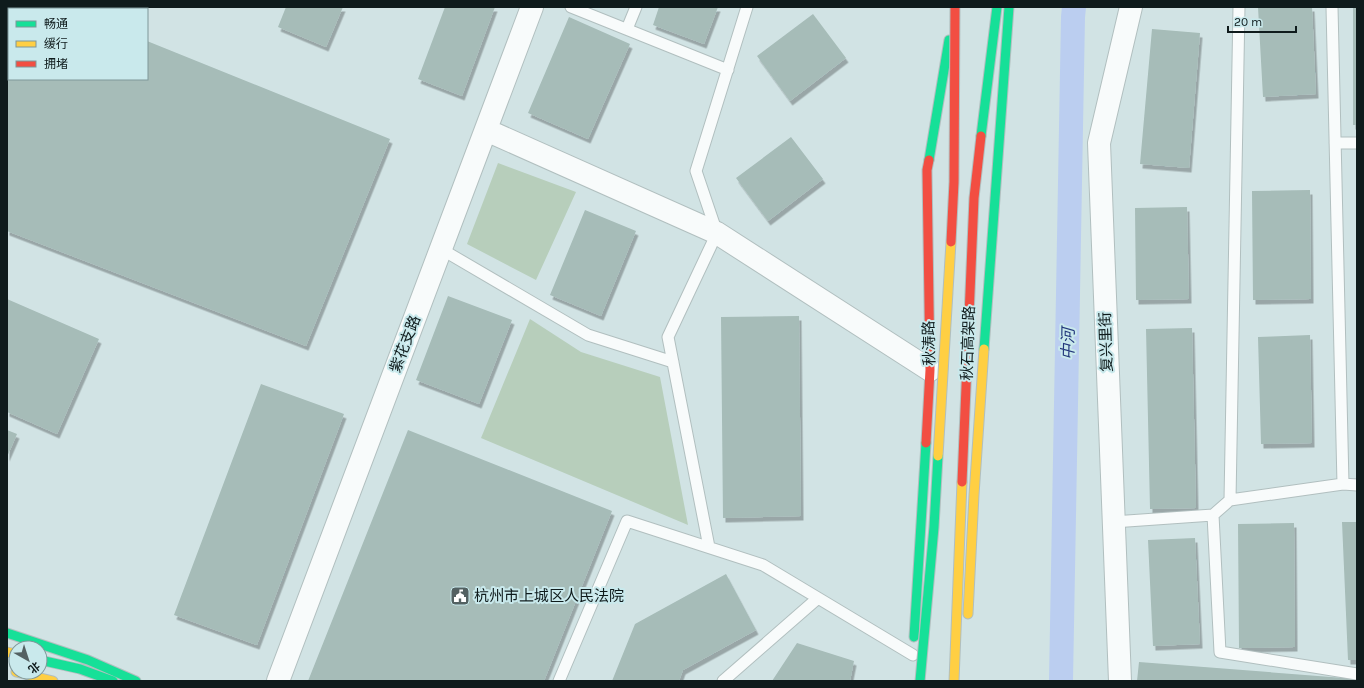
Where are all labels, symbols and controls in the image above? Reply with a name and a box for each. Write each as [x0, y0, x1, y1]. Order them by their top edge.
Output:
legend [8, 8, 148, 80]
scale bar [1228, 8, 1296, 34]
text: 20 m [1234, 15, 1262, 29]
text: 畅通 [44, 17, 68, 31]
text: 缓行 [44, 37, 68, 51]
text: 拥堵 [44, 57, 68, 71]
street label: 秋石高架路 [958, 305, 978, 381]
street label: 复兴里街 [1096, 312, 1116, 372]
street label: 紫花支路 [386, 313, 424, 375]
street label: 秋涛路 [920, 320, 938, 366]
water label: 中河 [1058, 325, 1078, 360]
public building icon: 杭州市上城区人民法院 [449, 585, 471, 607]
place label: 杭州市上城区人民法院 [474, 587, 624, 605]
north arrow [8, 640, 48, 680]
text: 北 [26, 659, 42, 676]

